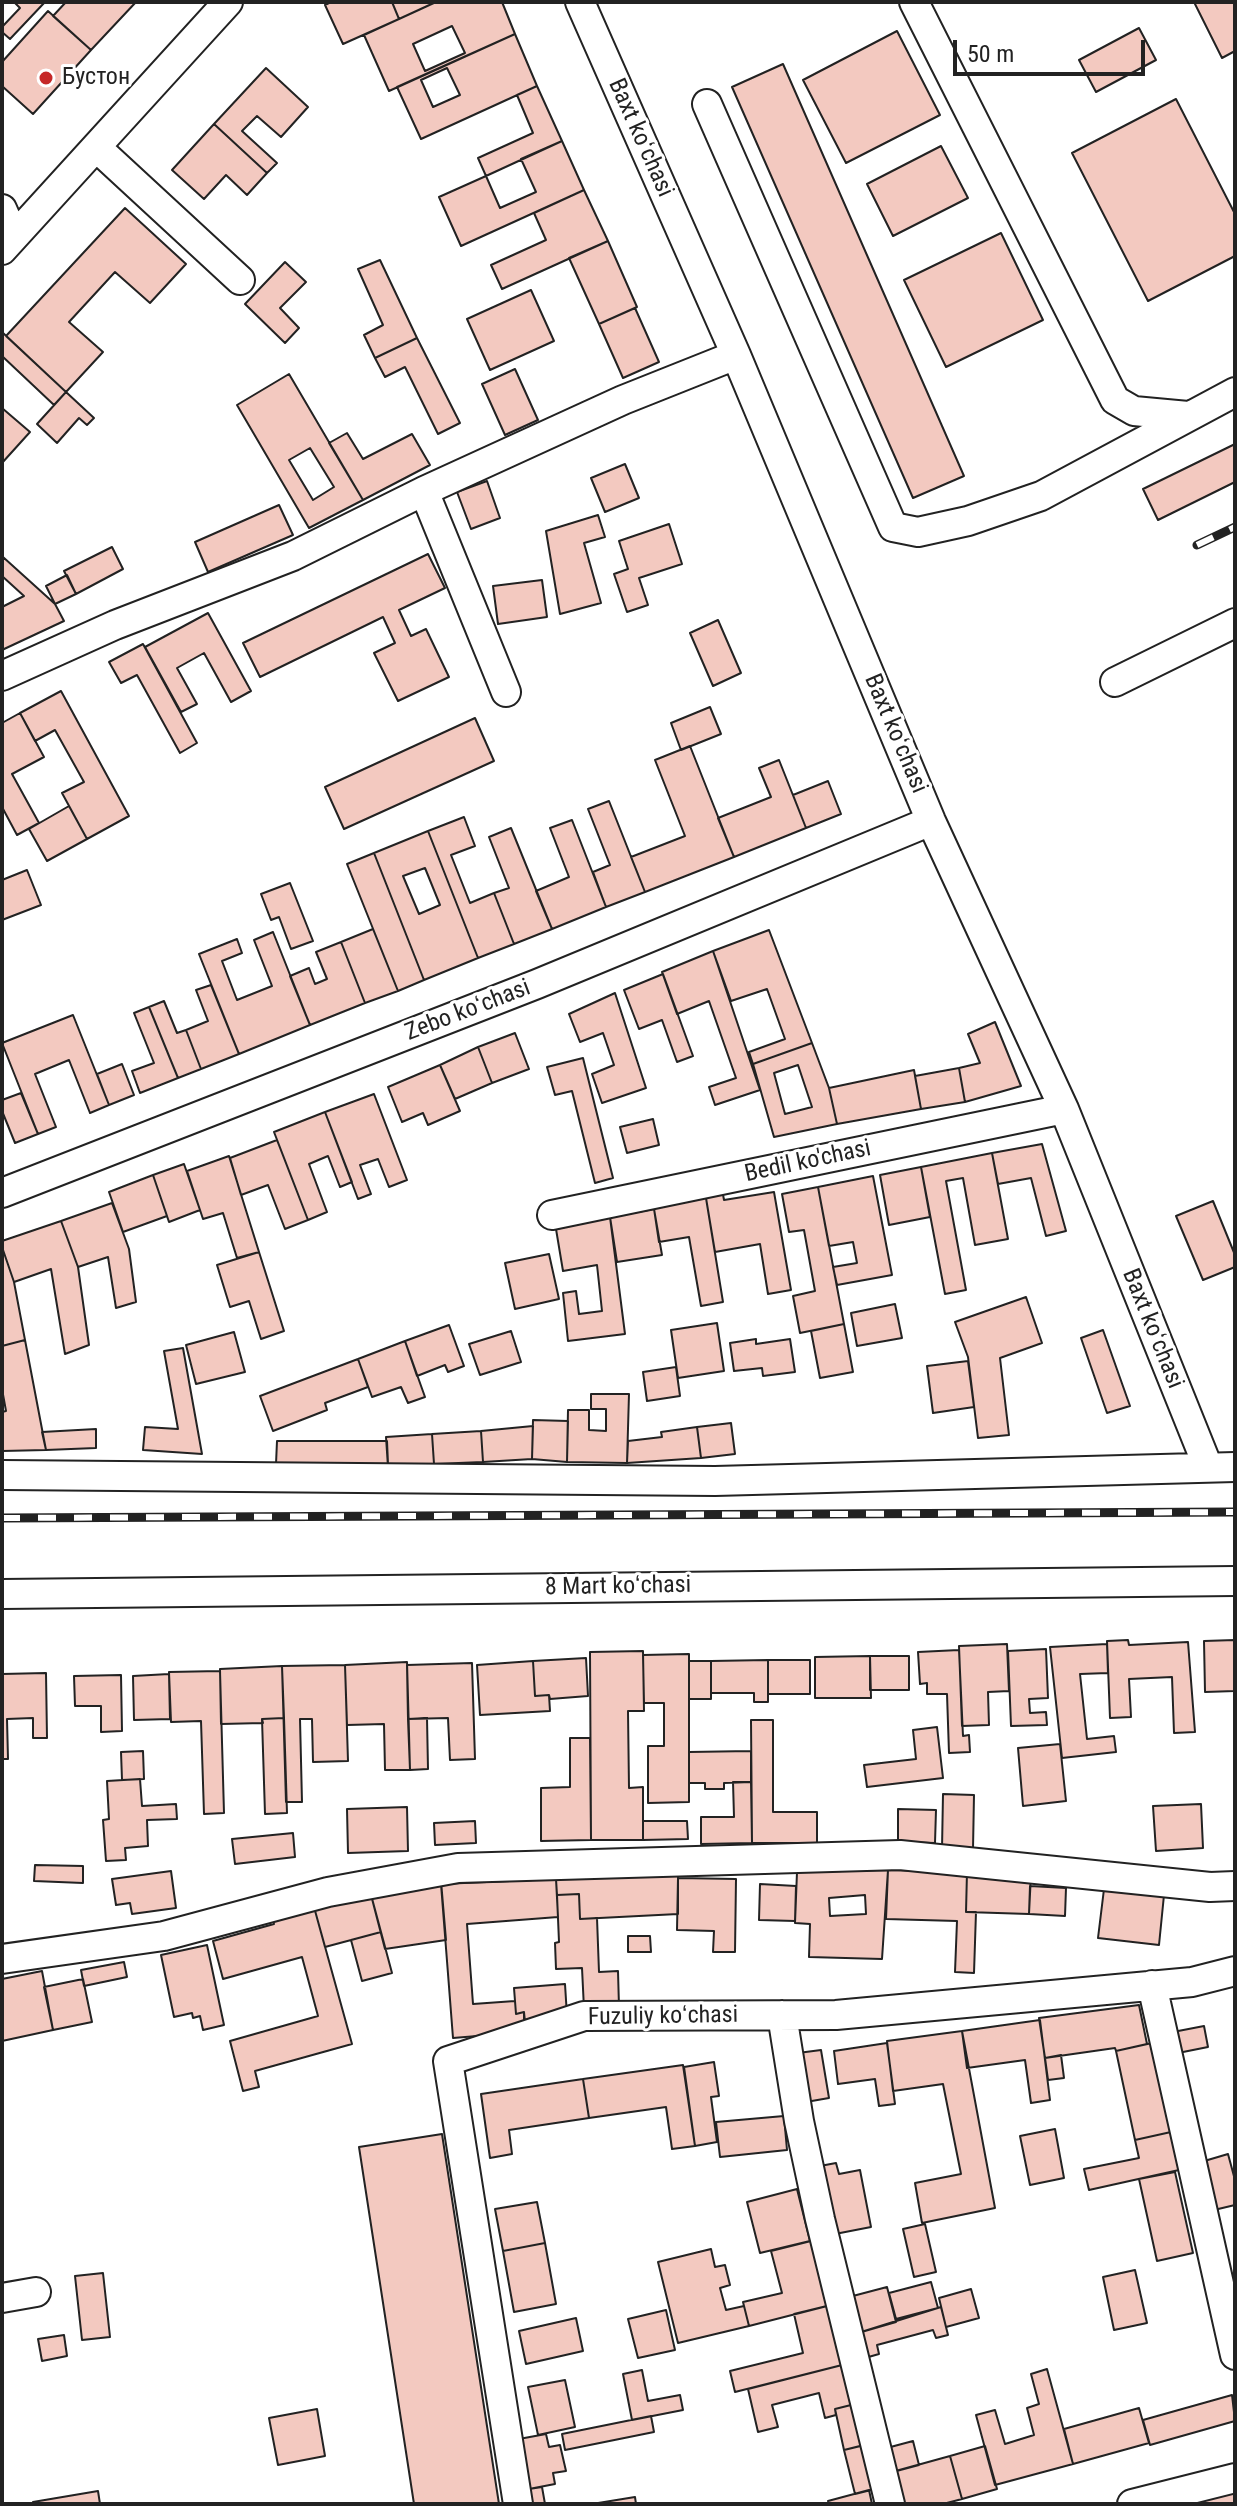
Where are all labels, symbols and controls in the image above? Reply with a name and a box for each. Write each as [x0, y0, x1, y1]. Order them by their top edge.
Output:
scale bar [957, 24, 1149, 74]
text: 50 m [967, 40, 1014, 68]
place label: Бустон [62, 64, 130, 92]
marker: Бустон [37, 69, 55, 87]
street label: Baxt koʻchasi [601, 74, 679, 202]
street label: Baxt koʻchasi [857, 670, 933, 798]
street label: Zebo koʻchasi [401, 974, 535, 1048]
street label: Bedil ko'chasi [742, 1135, 874, 1189]
street label: Baxt koʻchasi [1115, 1265, 1189, 1393]
street label: 8 Mart koʻchasi [545, 1571, 691, 1603]
street label: Fuzuliy koʻchasi [588, 2001, 738, 2033]

